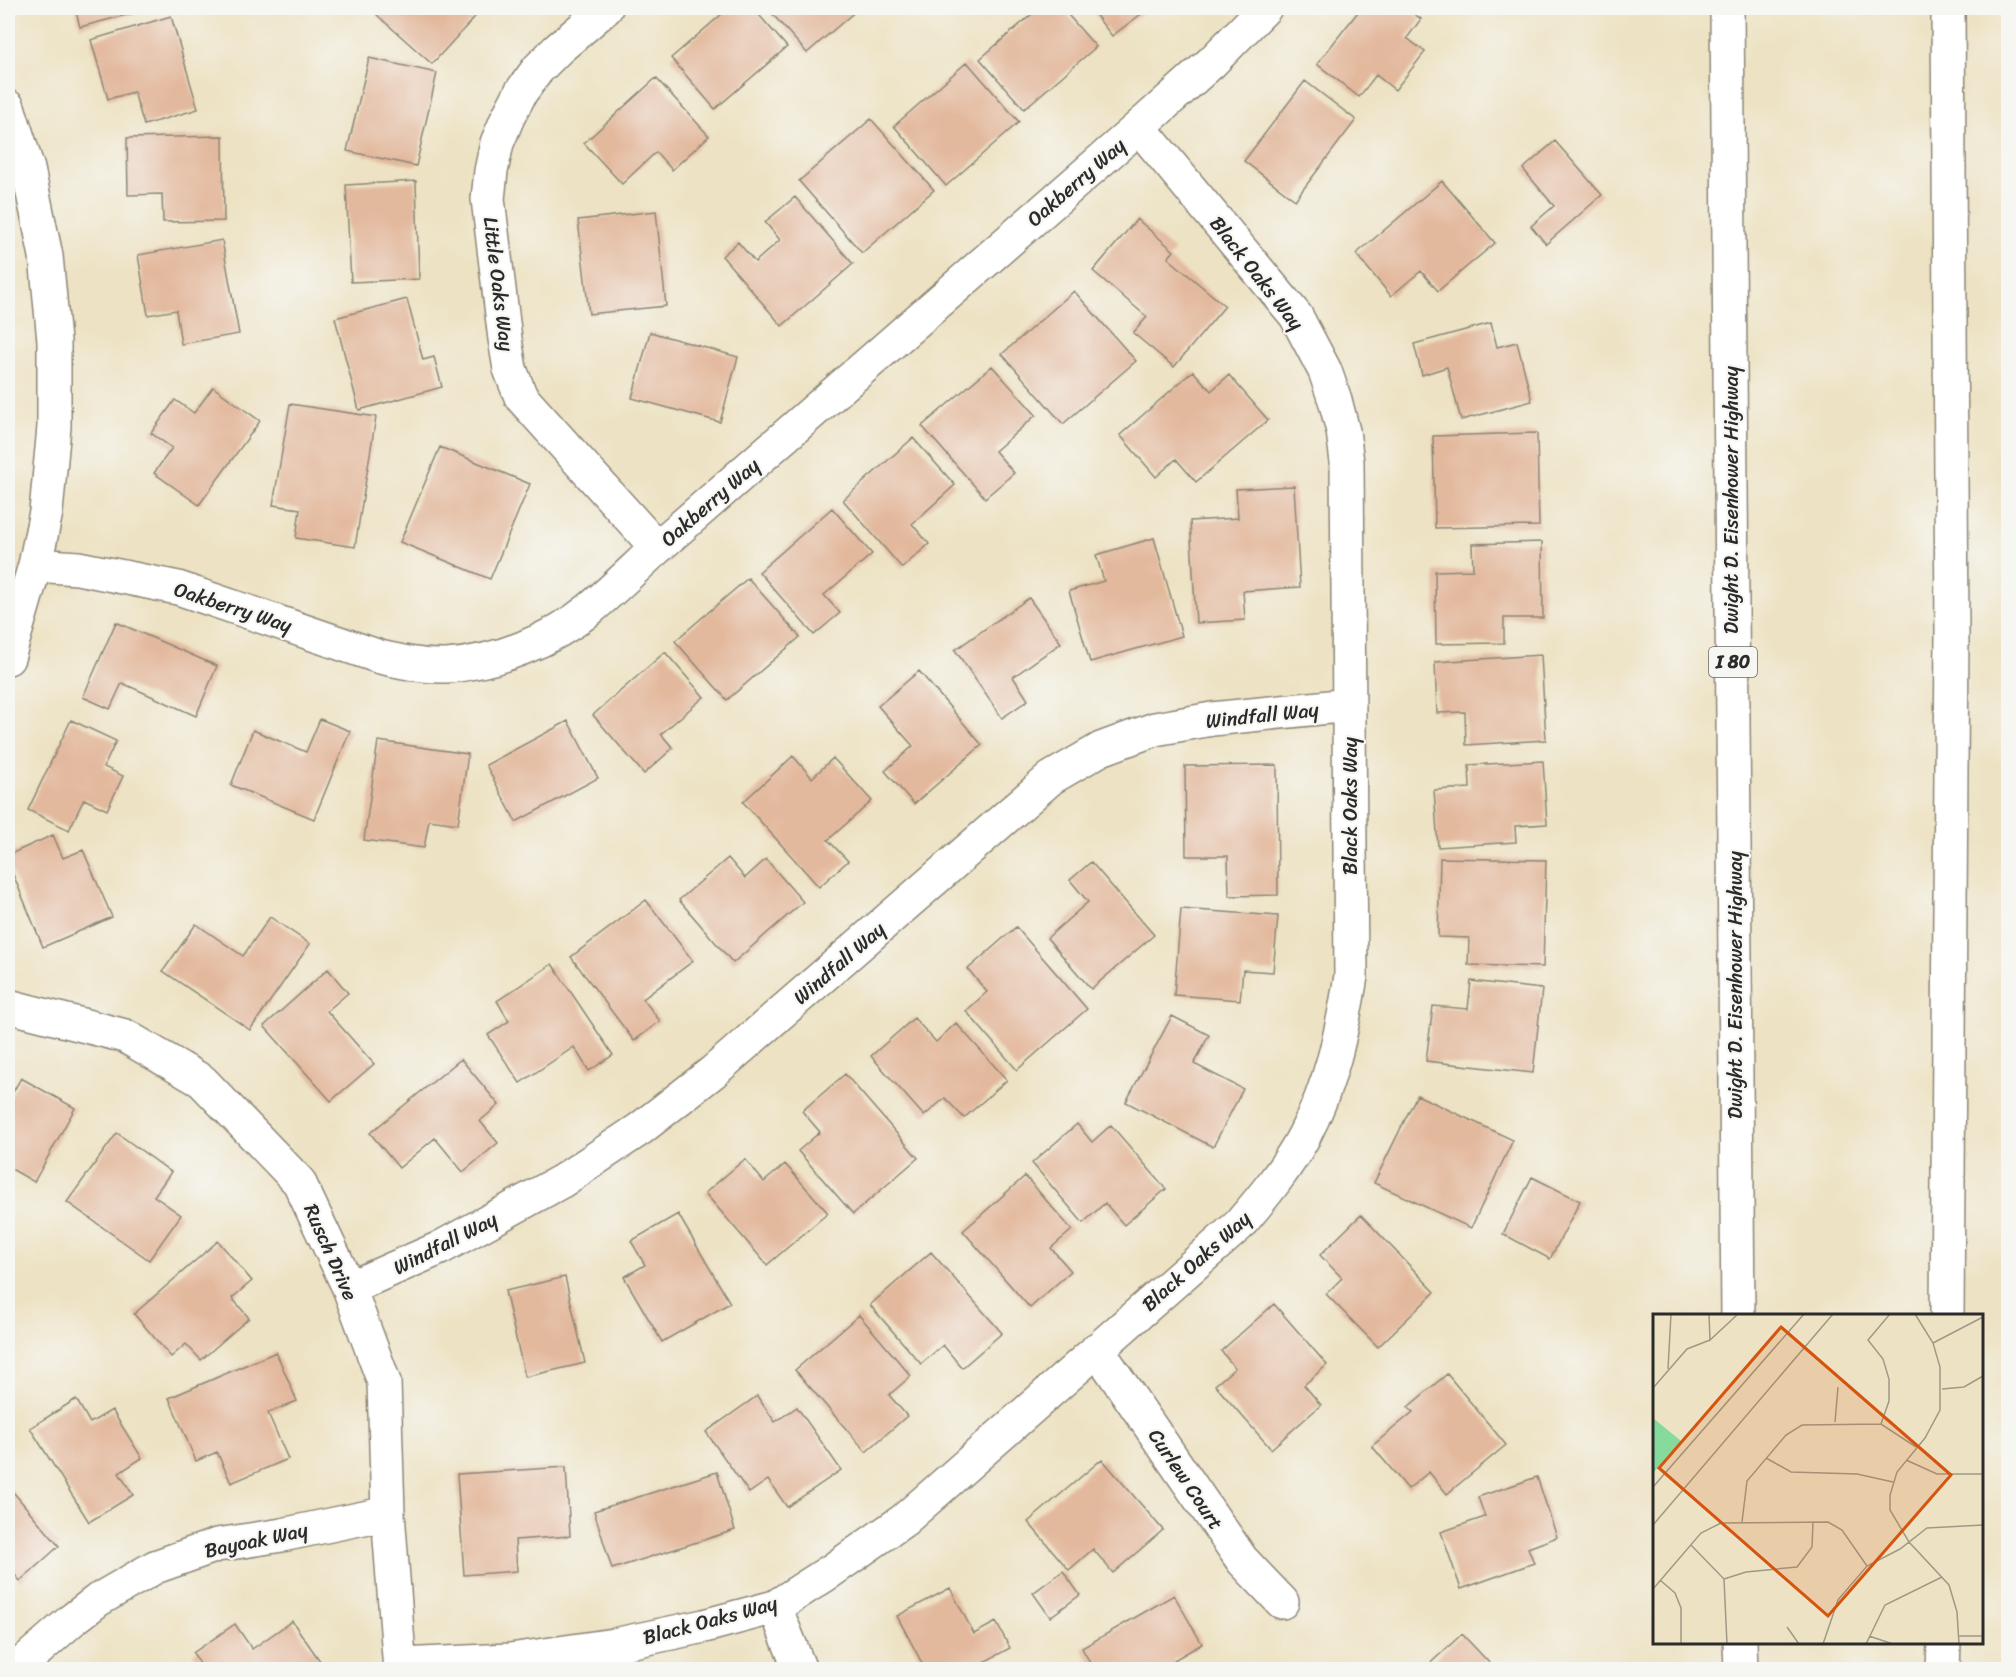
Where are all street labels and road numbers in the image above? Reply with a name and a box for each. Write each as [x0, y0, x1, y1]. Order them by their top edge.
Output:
street label: Oakberry Way [1019, 129, 1135, 236]
street label: Black Oaks Way [1200, 208, 1313, 339]
street label: Little Oaks Way [473, 215, 524, 354]
street label: Dwight D. Eisenhower Highway [1714, 365, 1749, 634]
street label: Oakberry Way [653, 449, 769, 556]
street label: Oakberry Way [169, 572, 297, 643]
road number: I 80 [1709, 647, 1757, 677]
street label: Windfall Way [1204, 692, 1321, 739]
street label: Black Oaks Way [1333, 736, 1368, 875]
street label: Dwight D. Eisenhower Highway [1718, 850, 1753, 1119]
street label: Windfall Way [785, 913, 894, 1014]
street label: Rusch Drive [294, 1198, 367, 1306]
street label: Windfall Way [387, 1202, 504, 1285]
street label: Black Oaks Way [1133, 1202, 1260, 1321]
street label: Curlew Court [1139, 1421, 1233, 1538]
street label: Bayoak Way [201, 1512, 312, 1568]
street label: Black Oaks Way [639, 1586, 782, 1655]

